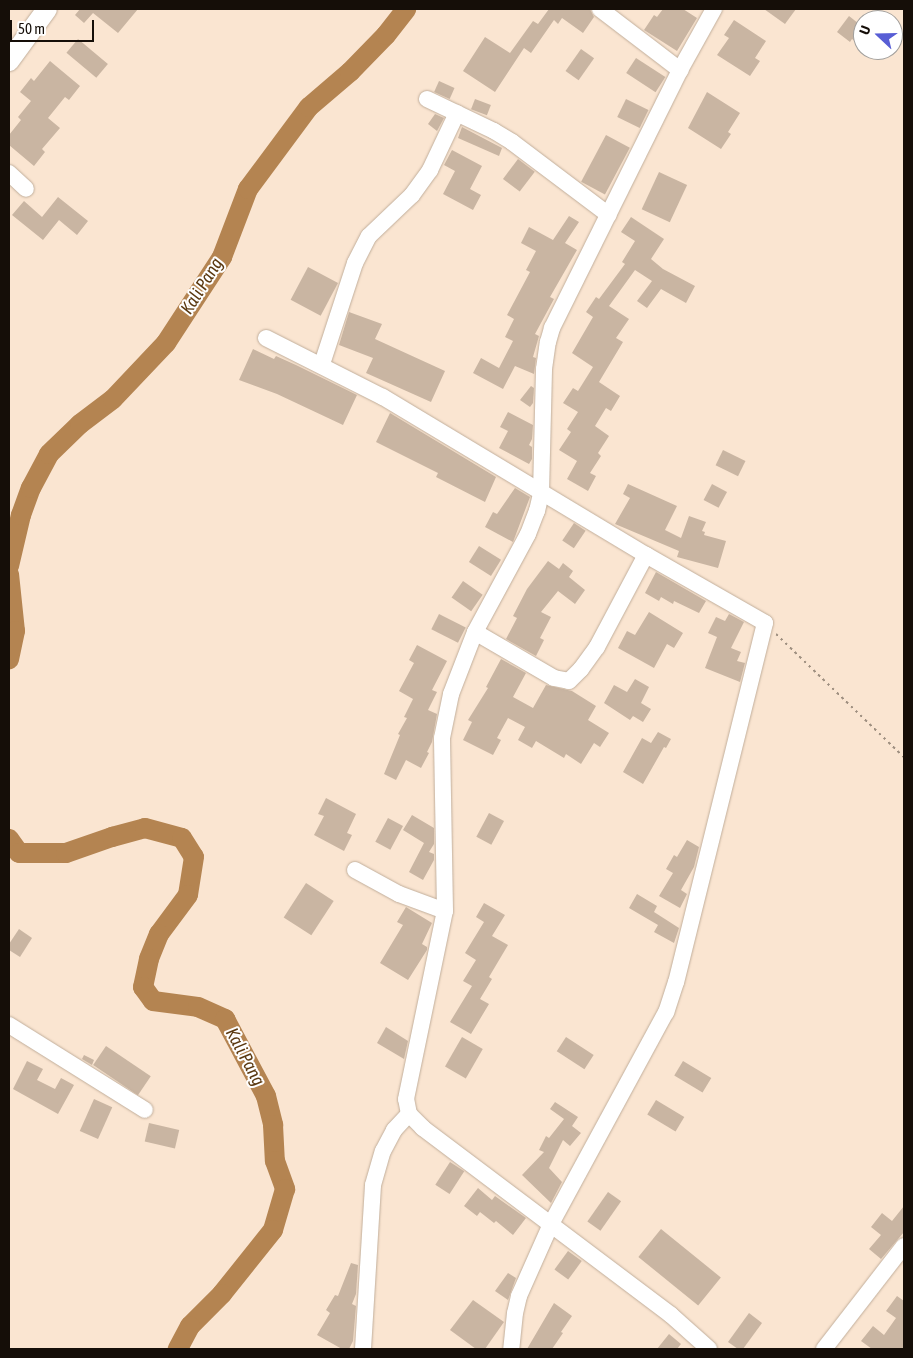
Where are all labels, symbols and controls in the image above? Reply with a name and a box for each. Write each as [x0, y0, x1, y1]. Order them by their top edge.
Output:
scale bar [12, 10, 96, 42]
north arrow [853, 10, 903, 60]
text: 50 m [18, 20, 45, 37]
text: U [856, 23, 874, 37]
water label: Kali Pang [176, 254, 228, 318]
water label: Kali Pang [221, 1024, 269, 1090]

